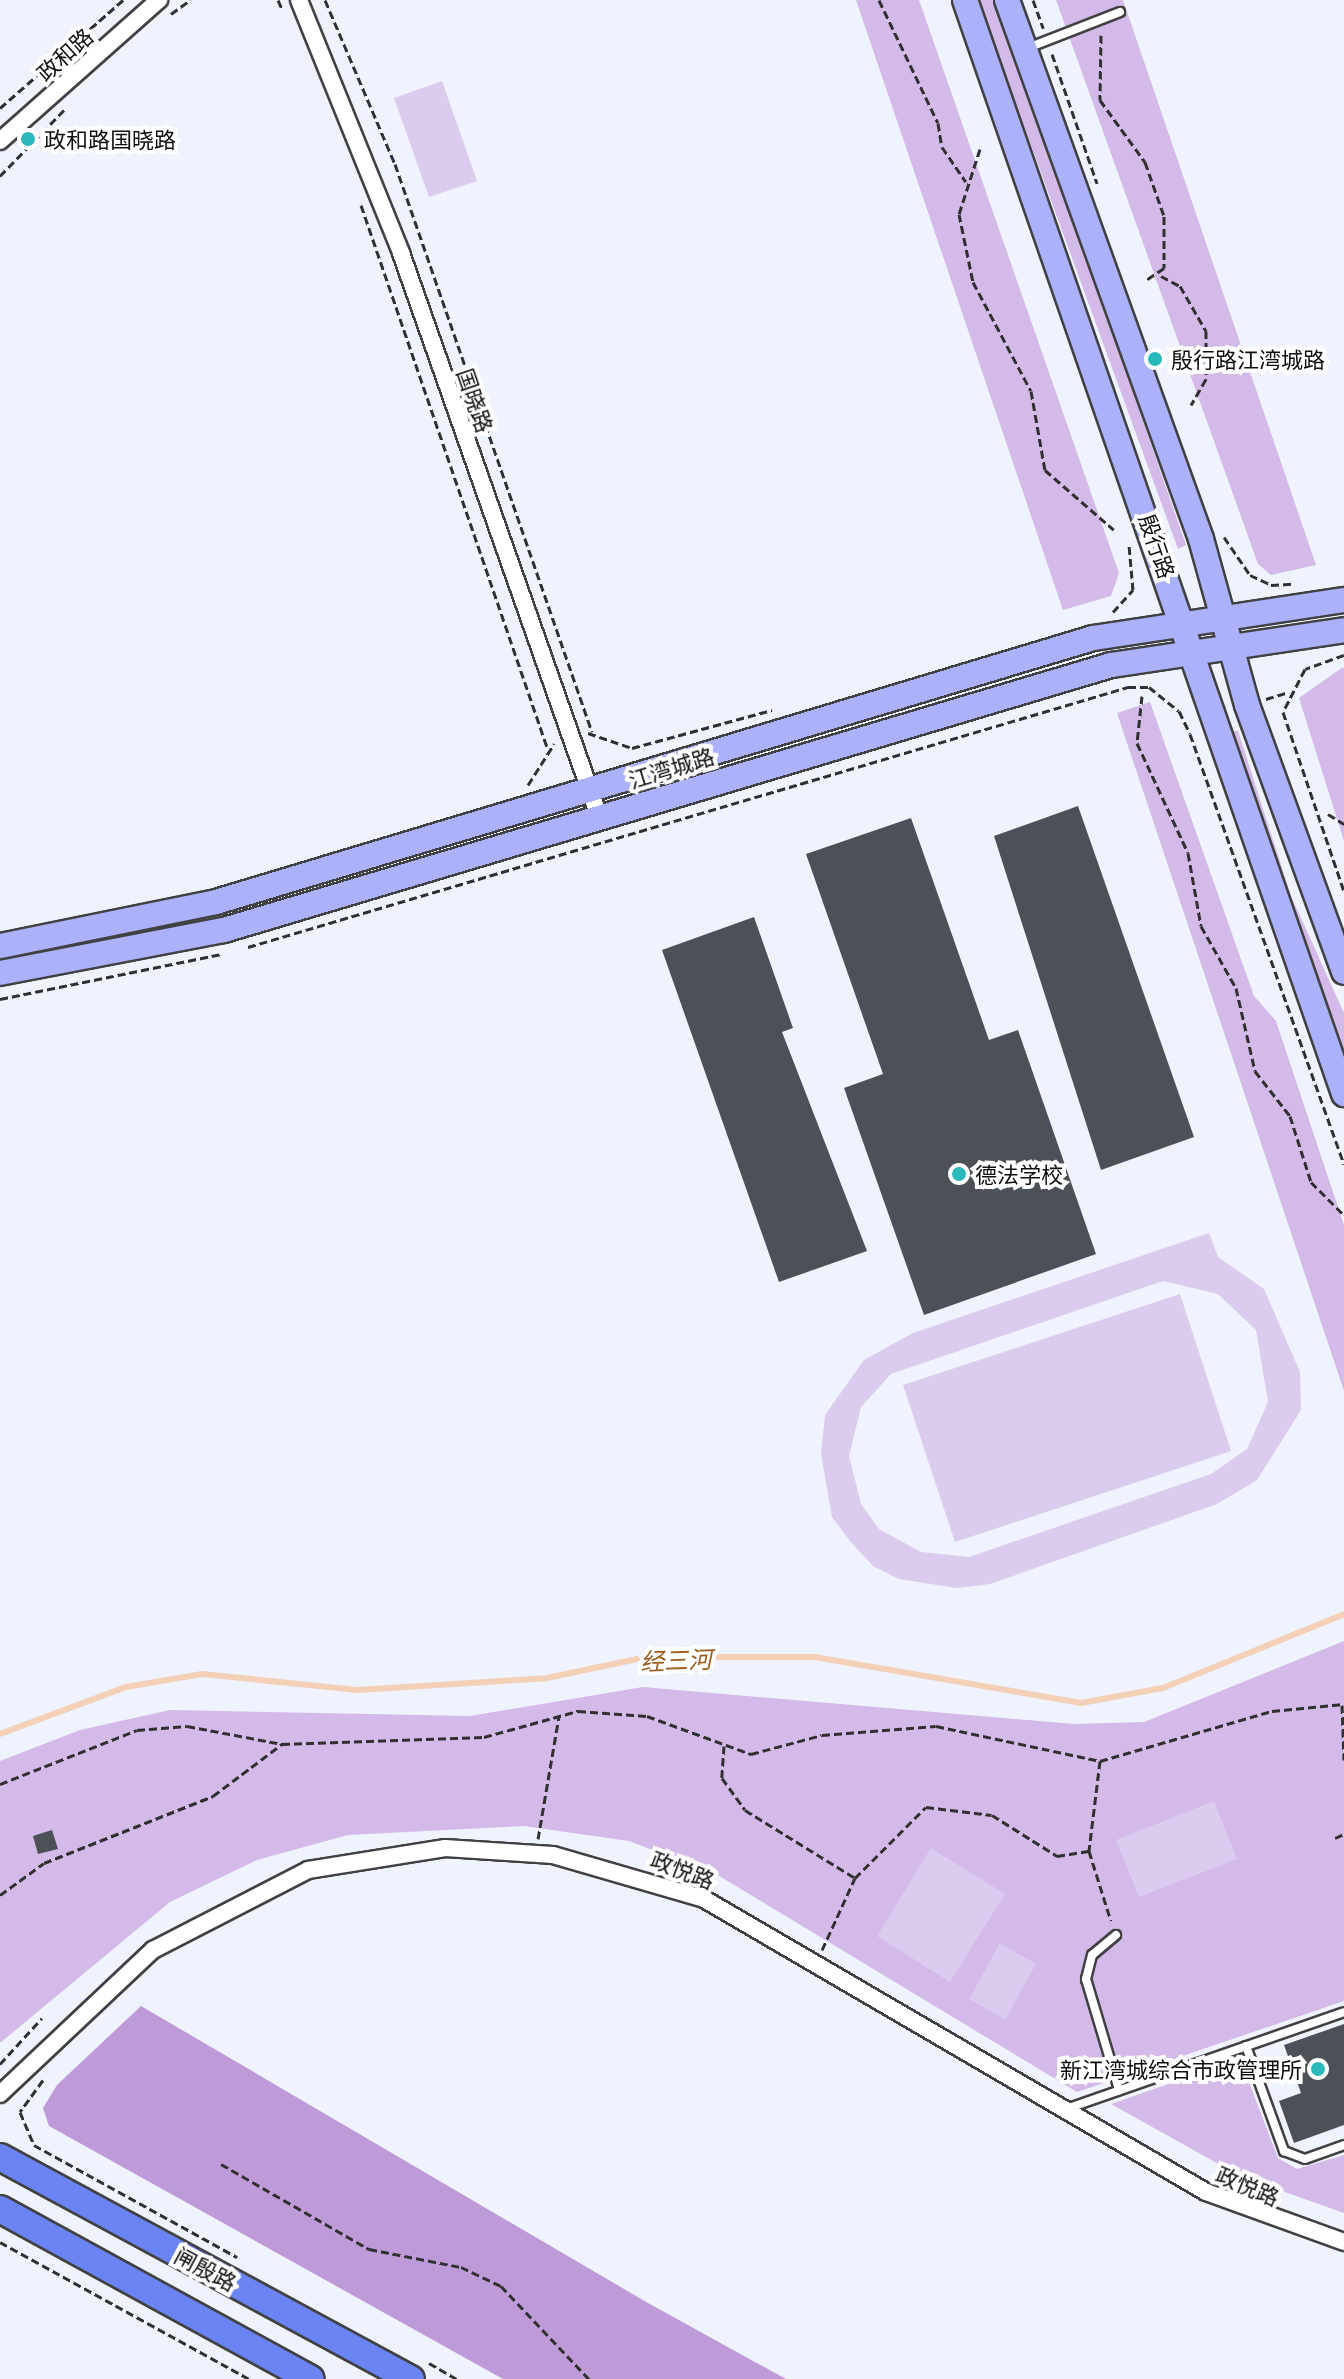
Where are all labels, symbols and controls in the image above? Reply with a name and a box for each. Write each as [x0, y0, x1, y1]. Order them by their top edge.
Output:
street label: 政和路 [31, 22, 97, 86]
place label: 政和路国晓路 [44, 126, 176, 152]
marker: 政和路国晓路 [19, 130, 37, 148]
place label: 殷行路江湾城路 [1171, 346, 1325, 372]
marker: 殷行路江湾城路 [1146, 350, 1164, 368]
street label: 国晓路 [453, 365, 499, 435]
street label: 殷行路 [1135, 511, 1181, 581]
street label: 江湾城路 [625, 742, 717, 792]
place label: 德法学校 [975, 1161, 1063, 1187]
marker: 德法学校 [950, 1165, 968, 1183]
water label: 经三河 [640, 1643, 712, 1675]
street label: 政悦路 [647, 1845, 719, 1893]
place label: 新江湾城综合市政管理所 [1060, 2056, 1302, 2082]
marker: 新江湾城综合市政管理所 [1309, 2060, 1327, 2078]
street label: 政悦路 [1212, 2160, 1284, 2210]
street label: 闸殷路 [171, 2241, 241, 2295]

